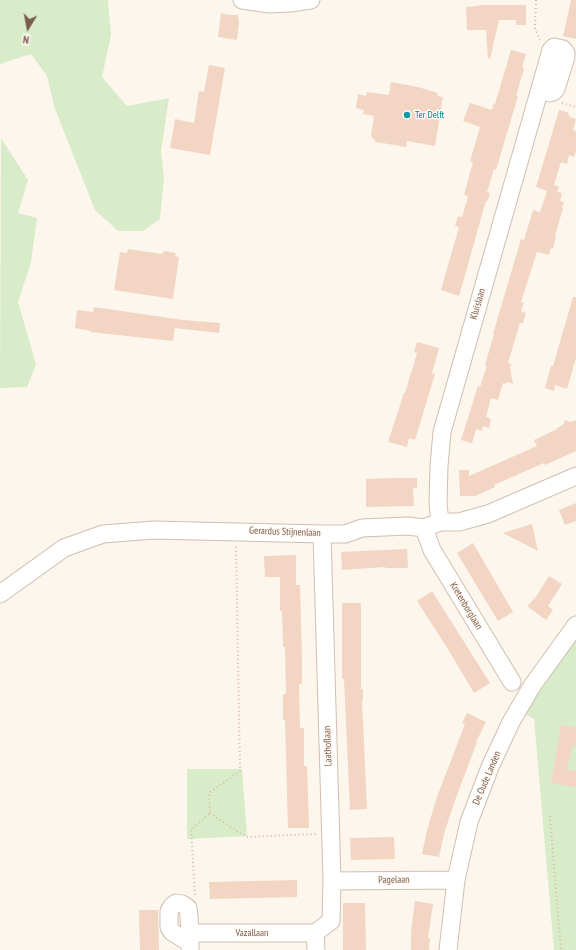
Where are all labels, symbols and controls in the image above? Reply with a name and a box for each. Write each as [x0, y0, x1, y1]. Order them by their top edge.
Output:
north arrow [8, 8, 48, 48]
text: N [22, 32, 30, 47]
place label: Ter Delft [415, 109, 444, 121]
marker: Ter Delft [402, 110, 412, 120]
street label: Kluislaan [468, 287, 488, 321]
street label: Gerardus Stijnenlaan [249, 525, 321, 539]
street label: Kretenborglaan [447, 580, 485, 632]
street label: Laathoflaan [321, 726, 335, 766]
street label: De Oude Landen [470, 749, 504, 807]
street label: Pagelaan [378, 874, 410, 886]
street label: Vazallaan [236, 927, 268, 939]

